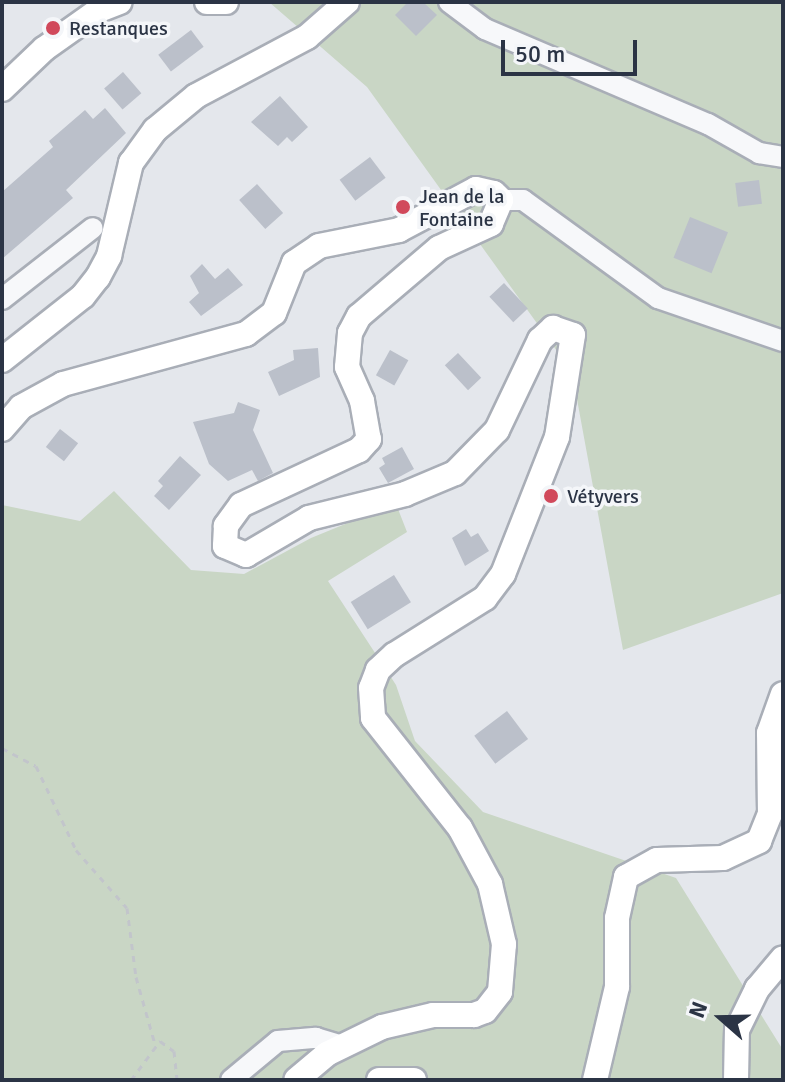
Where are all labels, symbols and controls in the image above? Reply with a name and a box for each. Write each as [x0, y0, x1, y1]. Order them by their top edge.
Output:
place label: Restanques [69, 16, 168, 40]
marker: Restanques [44, 19, 62, 37]
scale bar [505, 24, 641, 74]
text: 50 m [515, 39, 565, 69]
place label: Jean de la Fontaine [419, 184, 504, 231]
marker: Jean de la Fontaine [394, 198, 412, 216]
place label: Vétyvers [567, 484, 639, 508]
marker: Vétyvers [542, 487, 560, 505]
north arrow [681, 978, 761, 1058]
text: N [683, 998, 713, 1021]

